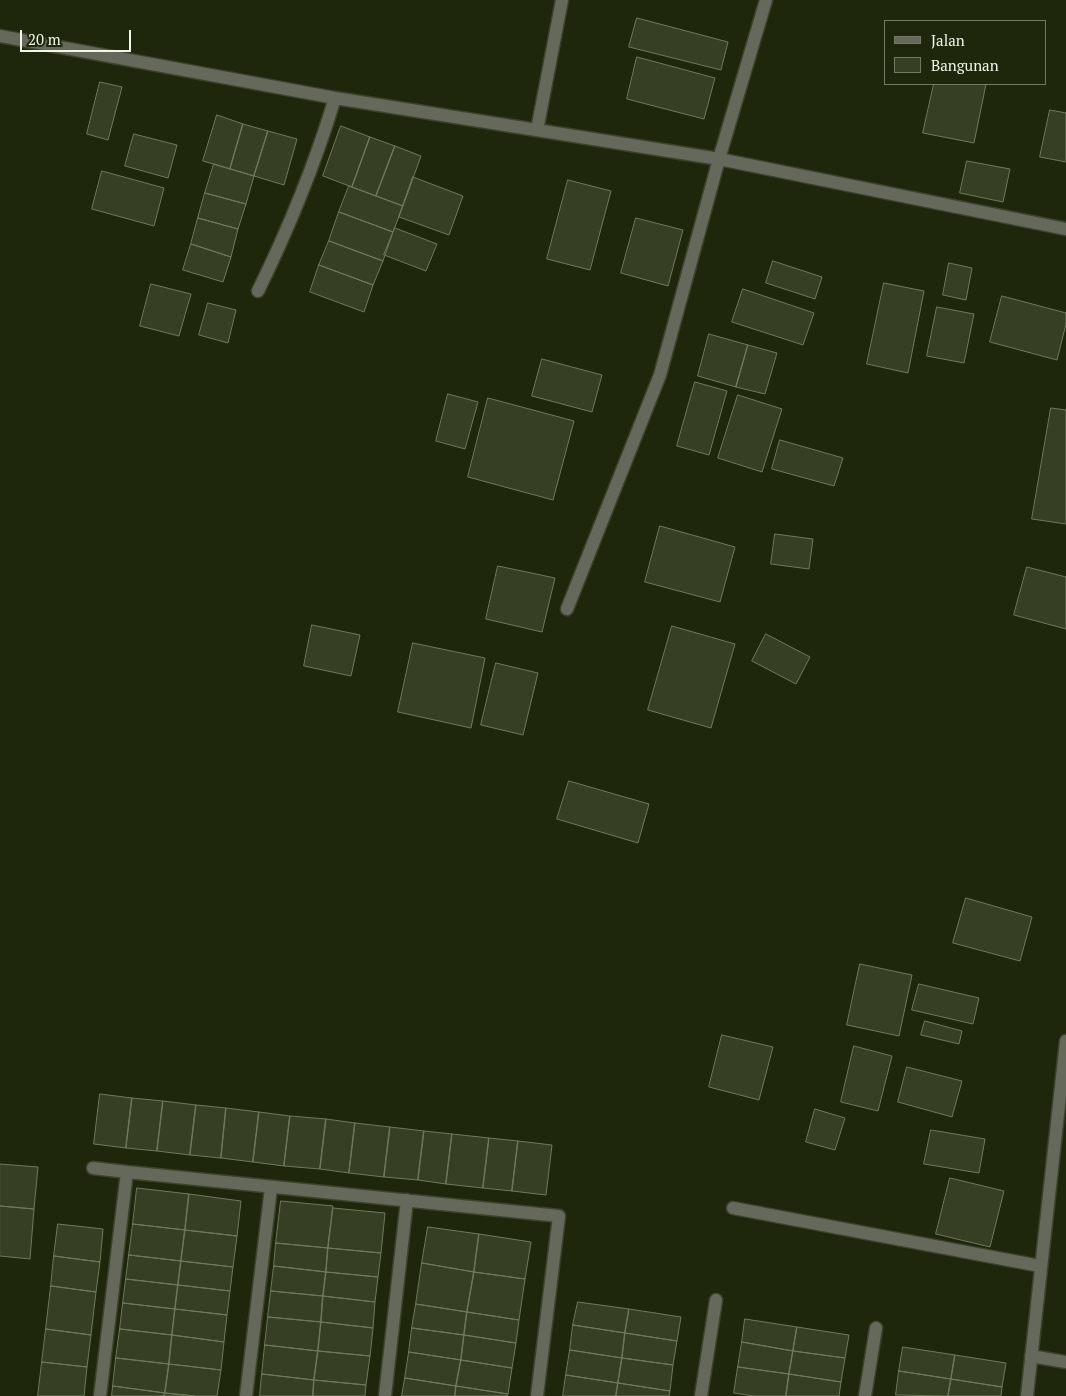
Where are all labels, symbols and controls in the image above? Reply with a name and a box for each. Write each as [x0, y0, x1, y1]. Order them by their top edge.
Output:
scale bar [22, 20, 134, 52]
legend [884, 20, 1046, 85]
text: 20 m [28, 29, 61, 49]
text: Jalan [931, 30, 965, 50]
text: Bangunan [931, 55, 999, 75]

